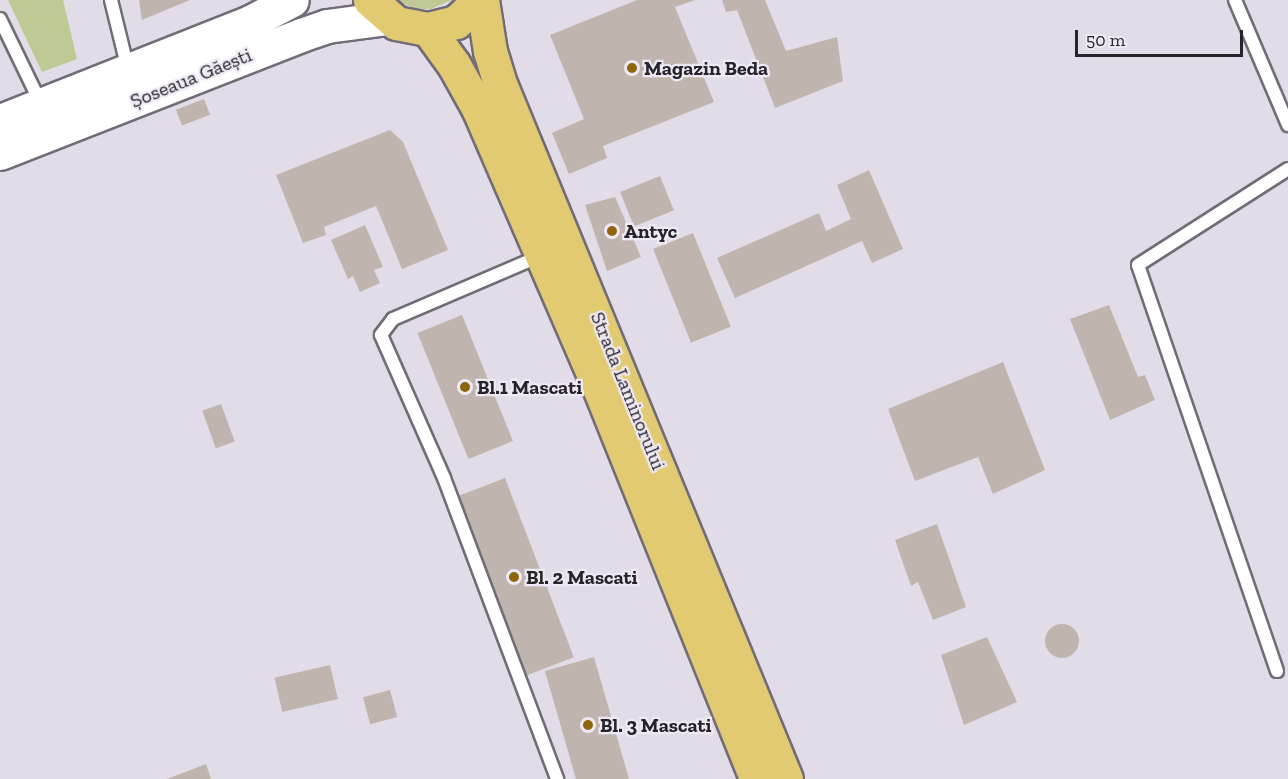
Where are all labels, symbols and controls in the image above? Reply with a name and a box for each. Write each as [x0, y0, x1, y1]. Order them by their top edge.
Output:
scale bar [1078, 18, 1246, 56]
text: 50 m [1086, 29, 1125, 51]
street label: Șoseaua Găești [127, 43, 255, 113]
place label: Magazin Beda [644, 56, 768, 80]
marker: Magazin Beda [625, 61, 639, 75]
place label: Antyc [624, 219, 677, 243]
marker: Antyc [605, 224, 619, 238]
street label: Strada Laminorului [585, 309, 671, 473]
place label: Bl.1 Mascati [477, 375, 582, 399]
marker: Bl.1 Mascati [458, 380, 472, 394]
place label: Bl. 2 Mascati [526, 565, 638, 589]
marker: Bl. 2 Mascati [507, 570, 521, 584]
place label: Bl. 3 Mascati [600, 713, 711, 737]
marker: Bl. 3 Mascati [581, 718, 595, 732]

